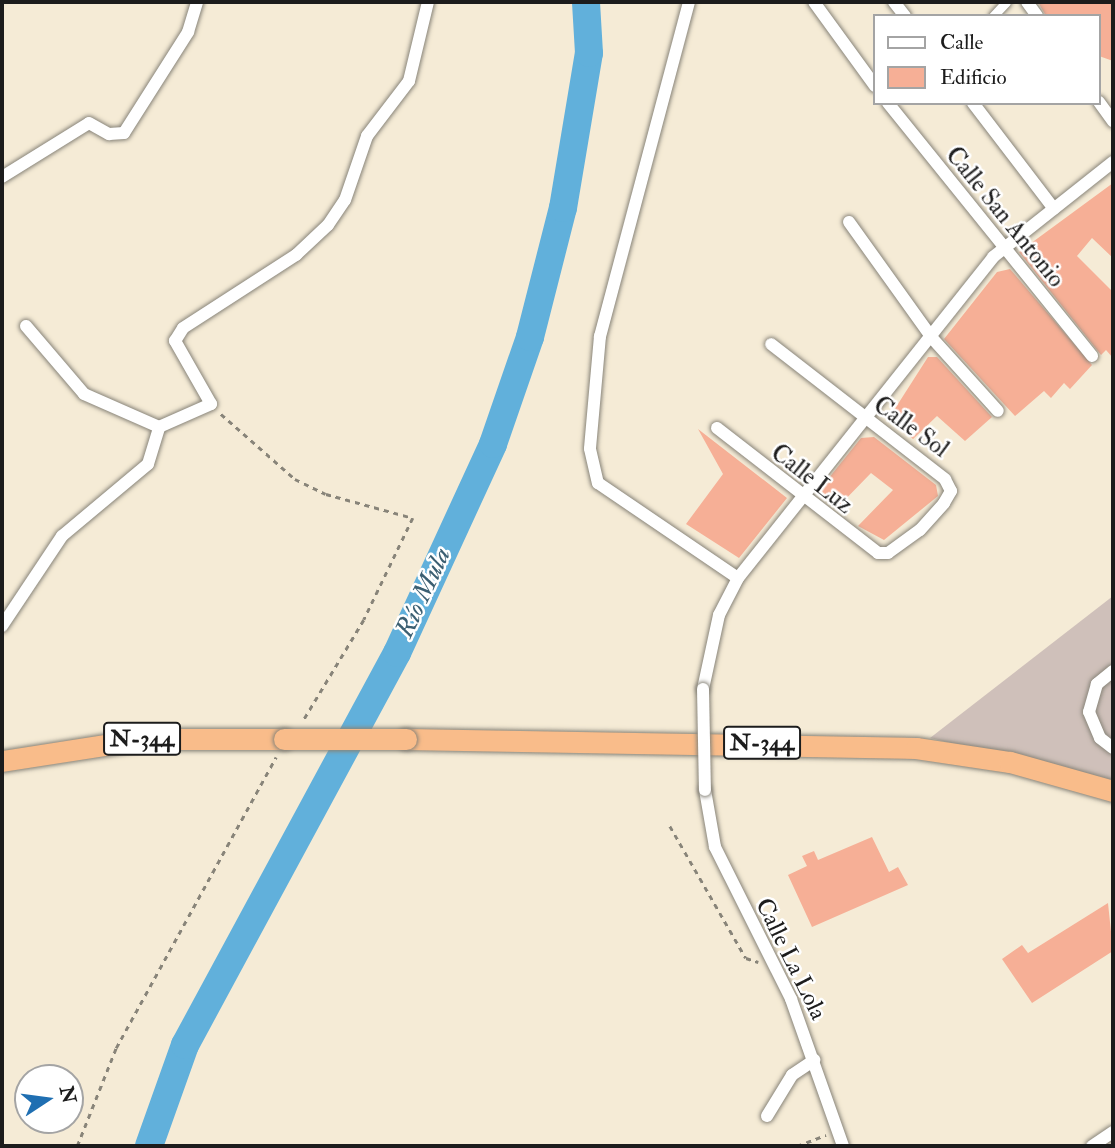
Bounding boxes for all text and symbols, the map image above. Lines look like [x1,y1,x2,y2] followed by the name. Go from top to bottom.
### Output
[874,14,1101,105] legend
[940,29,983,56] text: Calle
[940,64,1007,91] text: Edificio
[940,141,1070,293] street label: Calle San Antonio
[868,390,954,464] street label: Calle Sol
[765,438,859,520] street label: Calle Luz
[390,543,458,643] water label: Río Mula
[102,720,182,758] road number: N-344
[722,723,802,762] road number: N-344
[749,893,833,1025] street label: Calle La Lola
[14,1064,84,1134] north arrow
[54,1084,81,1106] text: N

